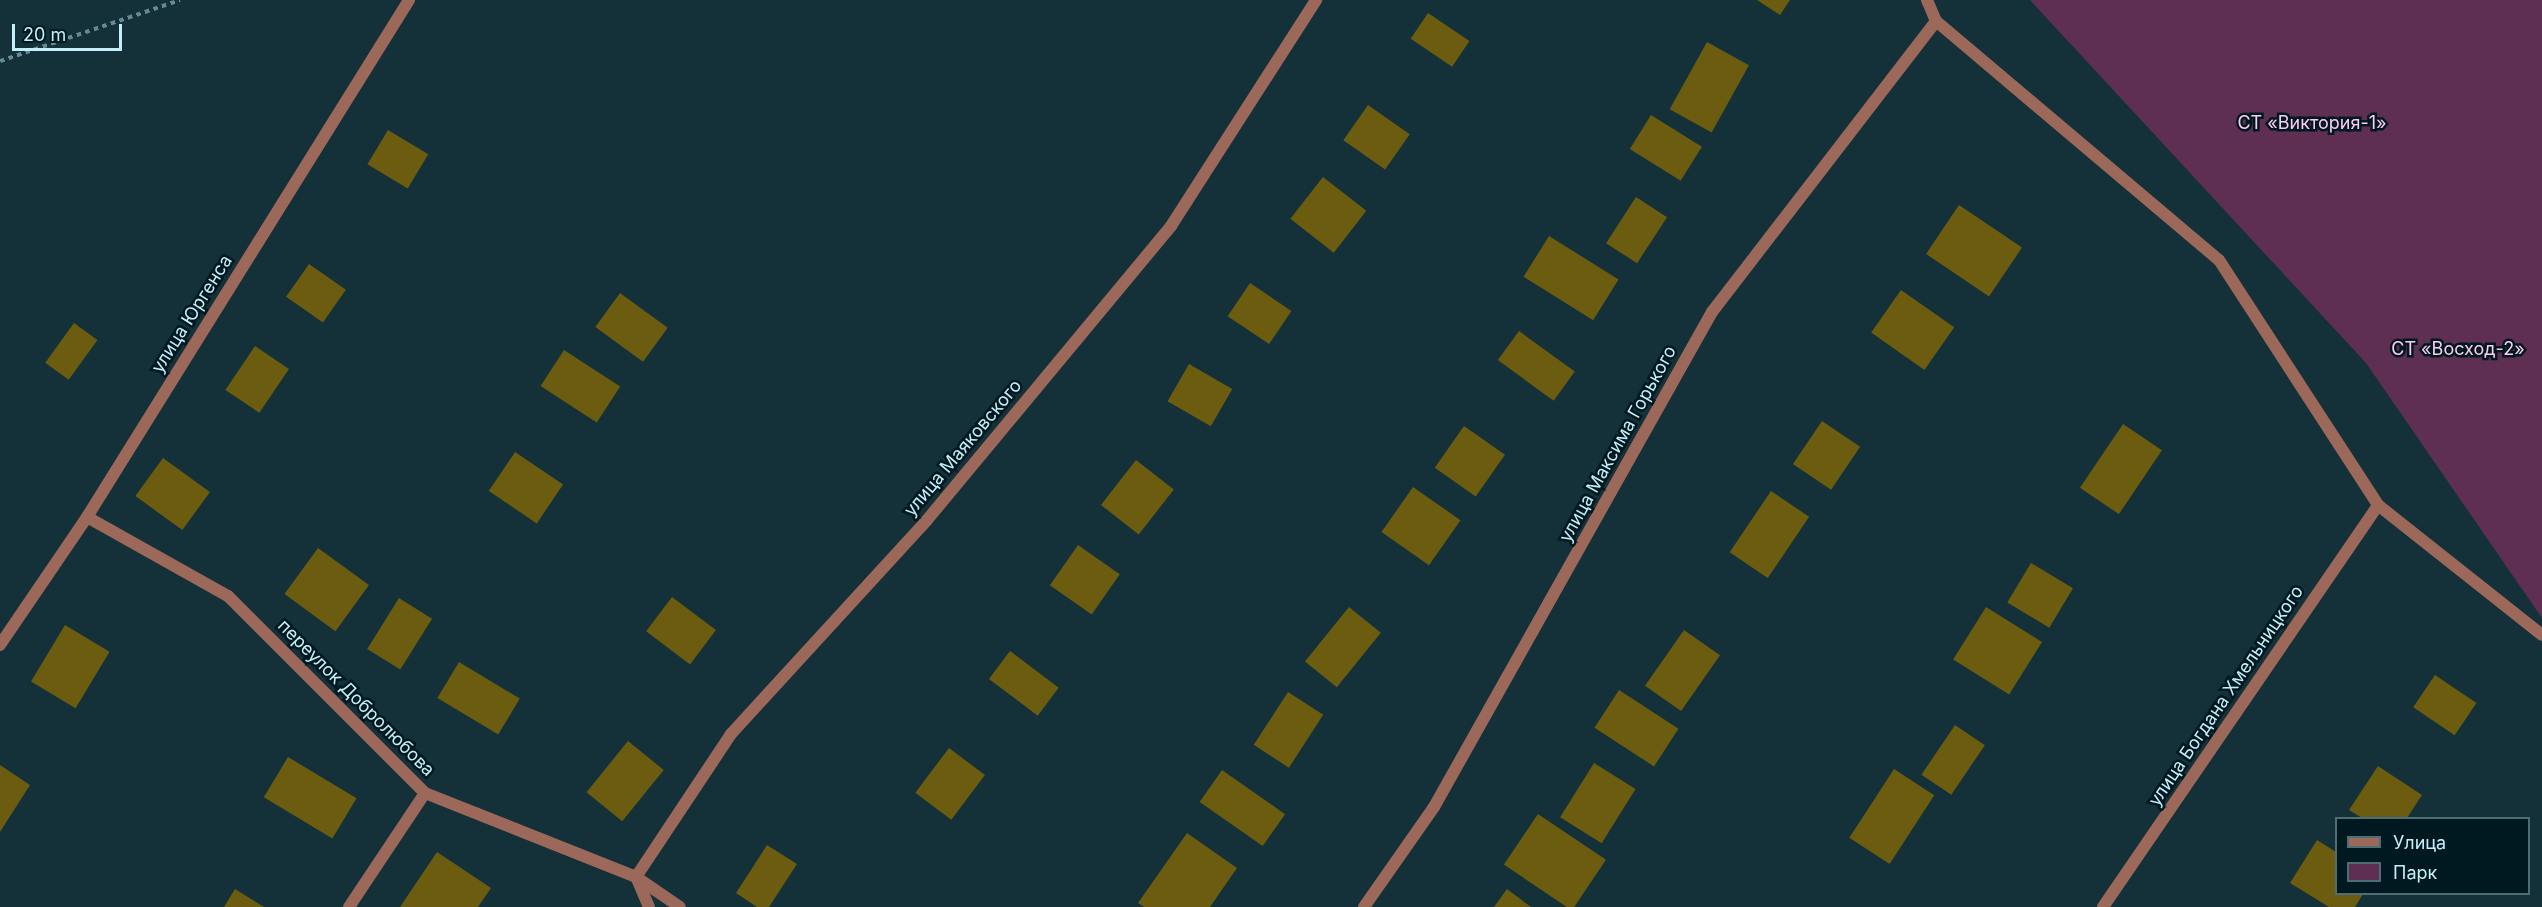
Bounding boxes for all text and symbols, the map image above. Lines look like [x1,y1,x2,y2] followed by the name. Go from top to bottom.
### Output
[15,12,124,50] scale bar
[23,24,66,45] text: 20 m
[2237,112,2387,134] park label: СТ «Виктория-1»
[147,251,237,377] street label: улица Юргенса
[2391,338,2525,360] park label: СТ «Восход-2»
[1555,342,1681,546] street label: улица Максима Горького
[900,375,1026,521] street label: улица Маяковского
[2144,582,2308,810] street label: улица Богдана Хмельницкого
[273,615,439,781] street label: переулок Добролюбова
[2335,817,2530,895] legend
[2393,832,2446,853] text: Улица
[2393,862,2437,883] text: Парк

